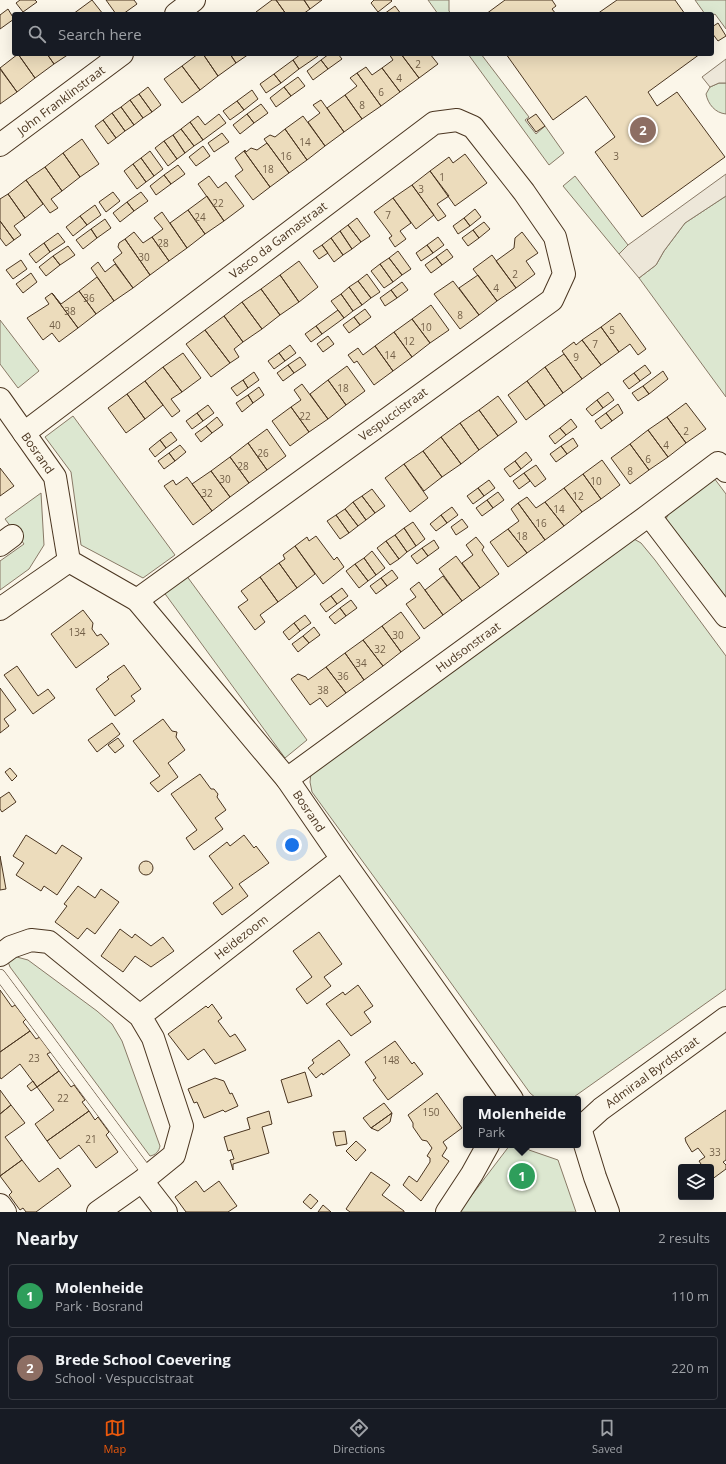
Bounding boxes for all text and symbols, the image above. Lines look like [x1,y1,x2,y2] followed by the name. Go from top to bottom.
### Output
[12,12,714,56] search box
[26,23,48,45] icon: search
[58,24,142,44] text: Search here
[415,57,421,71] house number: 2
[13,61,108,139] street label: John Franklinstraat
[396,71,402,85] house number: 4
[378,85,384,99] house number: 6
[359,98,365,112] house number: 8
[630,115,656,145] pin: 2
[299,135,311,149] house number: 14
[280,149,292,163] house number: 16
[613,149,619,163] house number: 3
[262,162,274,176] house number: 18
[439,170,445,184] house number: 1
[418,182,424,196] house number: 3
[212,196,224,210] house number: 22
[226,198,330,282] street label: Vasco da Gamastraat
[385,208,391,222] house number: 7
[194,210,206,224] house number: 24
[157,236,169,250] house number: 28
[138,250,150,264] house number: 30
[512,267,518,281] house number: 2
[493,281,499,295] house number: 4
[83,291,95,305] house number: 36
[64,304,76,318] house number: 38
[457,308,463,322] house number: 8
[49,318,61,332] house number: 40
[420,320,432,334] house number: 10
[609,323,615,337] house number: 5
[403,334,415,348] house number: 12
[592,337,598,351] house number: 7
[384,348,396,362] house number: 14
[573,350,579,364] house number: 9
[337,381,349,395] house number: 18
[355,383,431,445] street label: Vespuccistraat
[299,409,311,423] house number: 22
[683,424,689,438] house number: 2
[18,429,58,477] street label: Bosrand
[663,438,669,452] house number: 4
[257,446,269,460] house number: 26
[645,452,651,466] house number: 6
[237,459,249,473] house number: 28
[627,464,633,478] house number: 8
[219,472,231,486] house number: 30
[590,474,602,488] house number: 10
[201,486,213,500] house number: 32
[572,489,584,503] house number: 12
[553,502,565,516] house number: 14
[535,516,547,530] house number: 16
[516,529,528,543] house number: 18
[432,618,504,676] street label: Hudsonstraat
[68,625,86,639] house number: 134
[392,628,404,642] house number: 30
[374,642,386,656] house number: 32
[355,656,367,670] house number: 34
[337,669,349,683] house number: 36
[317,683,329,697] house number: 38
[289,787,329,835] street label: Bosrand
[282,835,302,855] your location
[211,911,271,963] street label: Heidezoom
[602,1032,702,1112] street label: Admiraal Byrdstraat
[28,1051,40,1065] house number: 23
[382,1053,400,1067] house number: 148
[57,1091,69,1105] house number: 22
[463,1096,581,1148] popup
[478,1103,566,1123] text: Molenheide
[422,1105,440,1119] house number: 150
[478,1123,505,1141] text: Park
[85,1132,97,1146] house number: 21
[709,1145,721,1159] house number: 33
[509,1161,535,1191] pin: 1
[678,1164,714,1200] map controls
[678,1164,714,1200] button: layers
[16,1227,78,1250] text: Nearby
[658,1229,710,1247] text: 2 results
[55,1277,143,1297] text: Molenheide
[26,1287,34,1305] text: 1
[671,1287,709,1305] text: 110 m
[55,1297,143,1315] text: Park · Bosrand
[55,1349,231,1369] text: Brede School Coevering
[26,1359,34,1377] text: 2
[671,1359,709,1377] text: 220 m
[55,1369,194,1387] text: School · Vespuccistraat
[103,1417,126,1456] tab: Map
[333,1417,385,1456] tab: Directions
[592,1417,623,1456] tab: Saved

